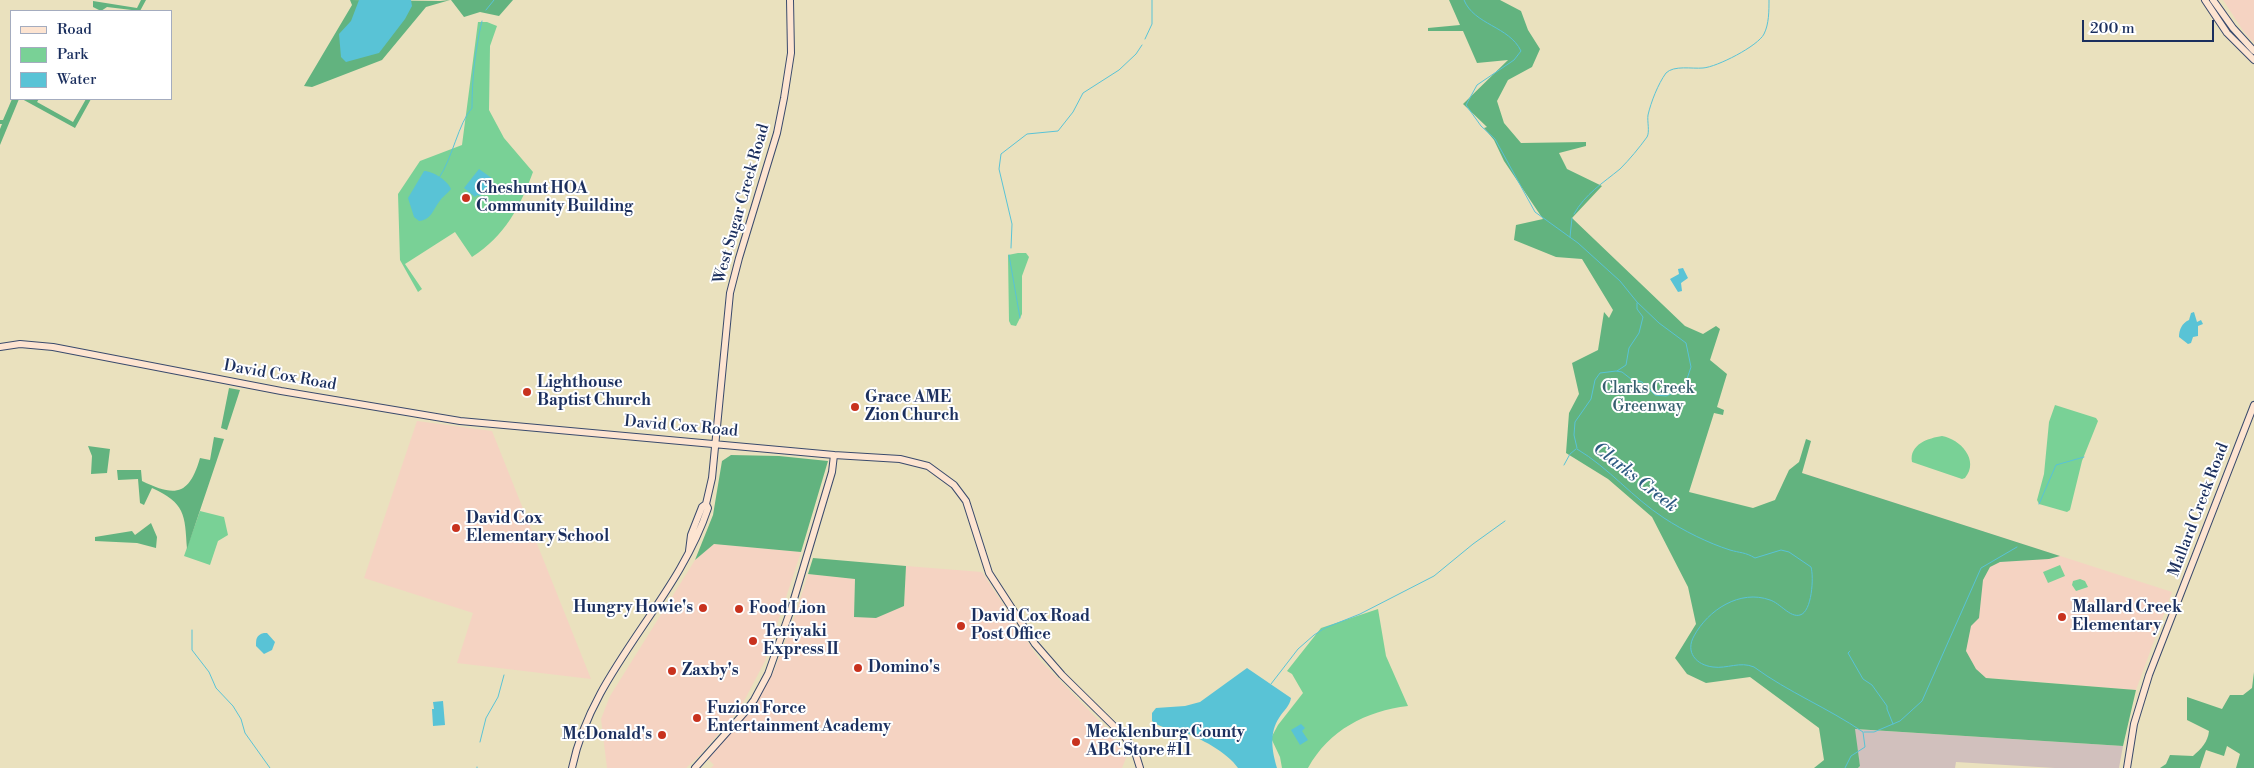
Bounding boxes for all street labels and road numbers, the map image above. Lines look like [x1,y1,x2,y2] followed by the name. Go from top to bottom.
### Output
[710,122,774,286] street label: West Sugar Creek Road
[222,357,338,395] street label: David Cox Road
[623,412,739,442] street label: David Cox Road
[2165,440,2233,580] street label: Mallard Creek Road

